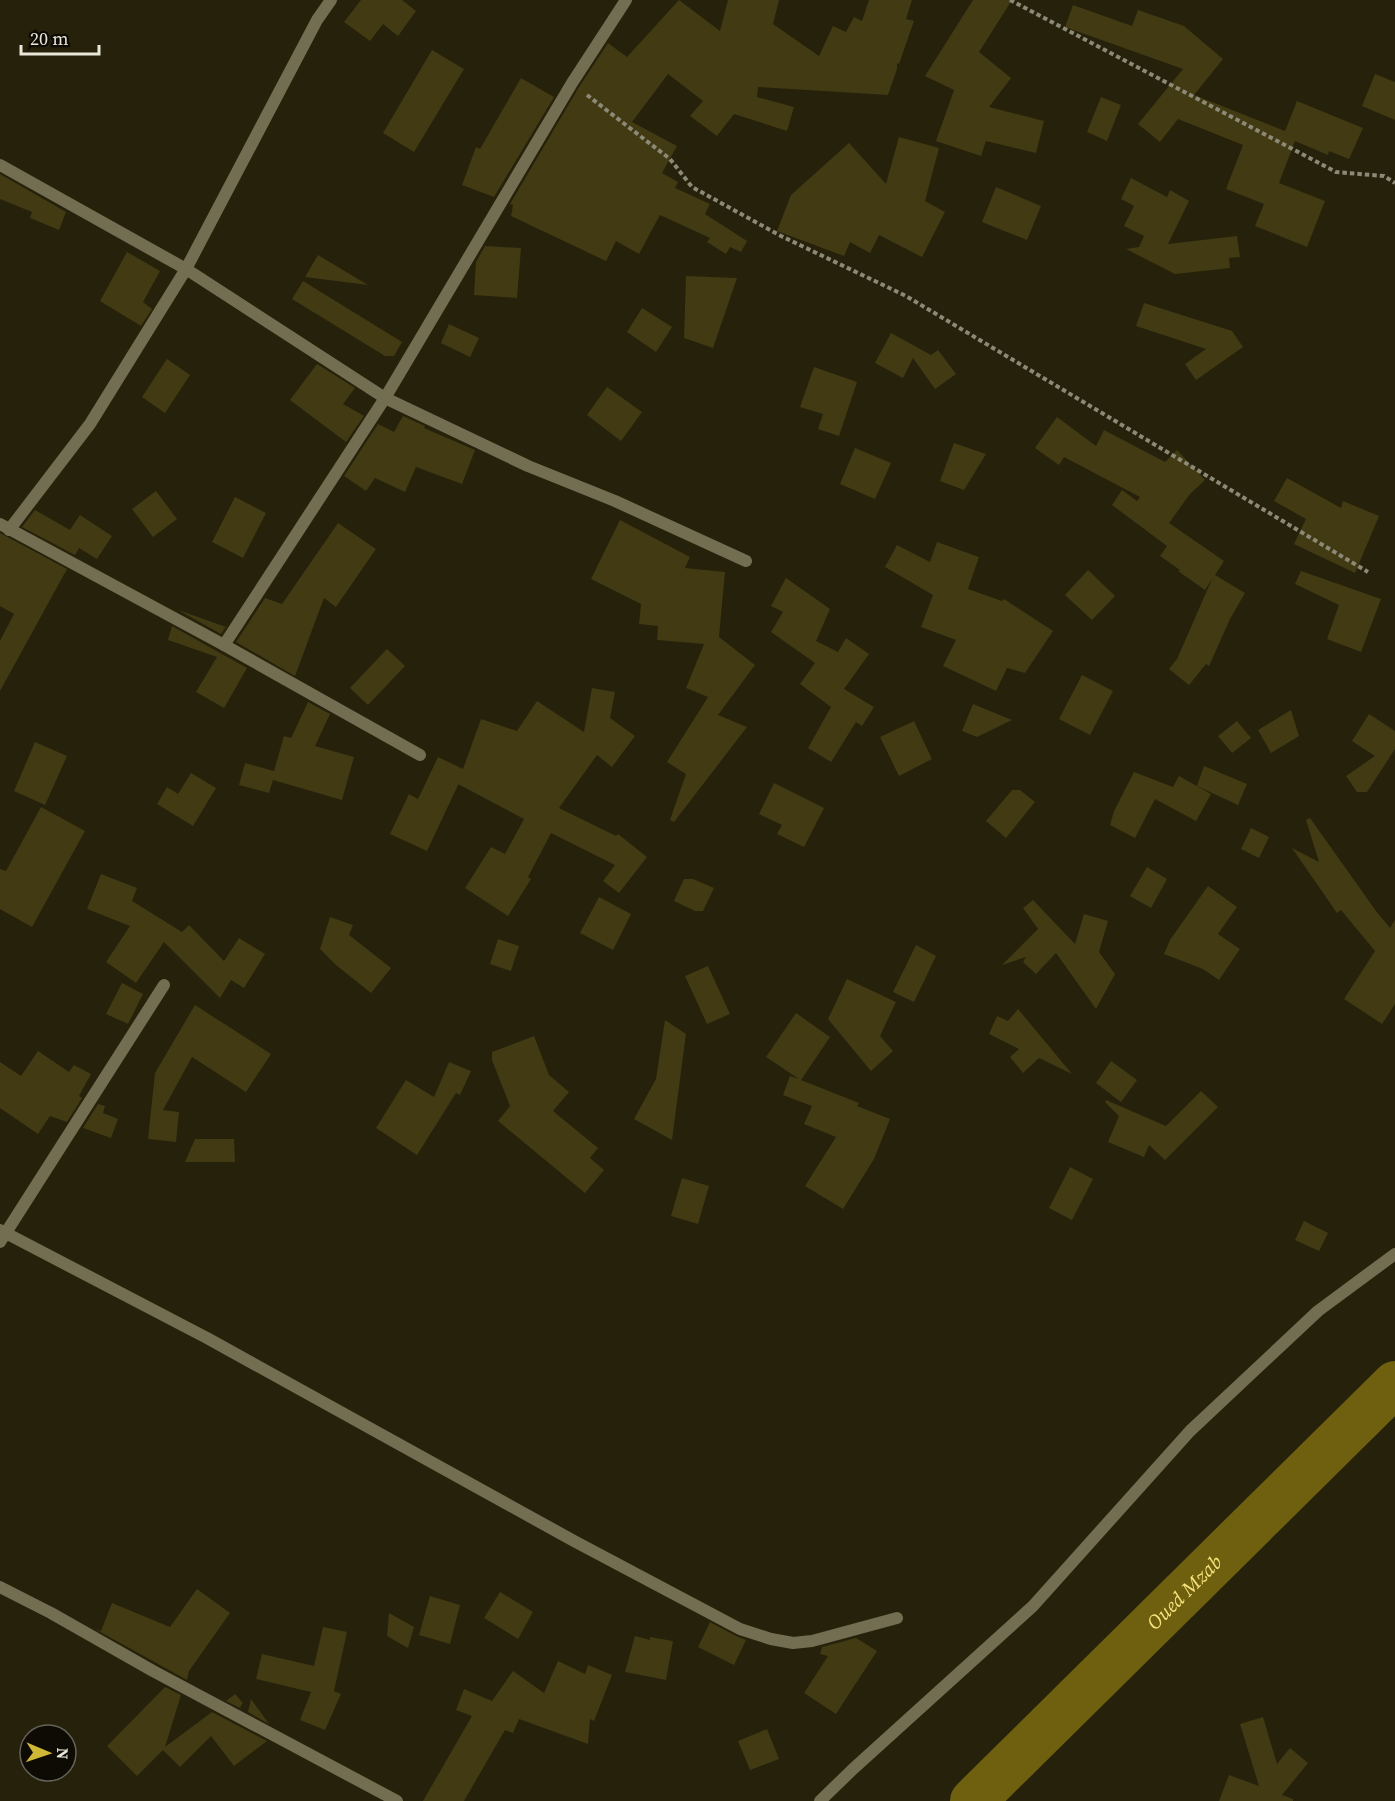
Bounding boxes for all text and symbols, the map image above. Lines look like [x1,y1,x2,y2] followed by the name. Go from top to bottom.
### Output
[21,18,99,56] scale bar
[30,26,68,51] text: 20 m
[1140,1549,1228,1636] water label: Oued Mzab
[18,1723,78,1783] north arrow
[52,1747,74,1760] text: N

